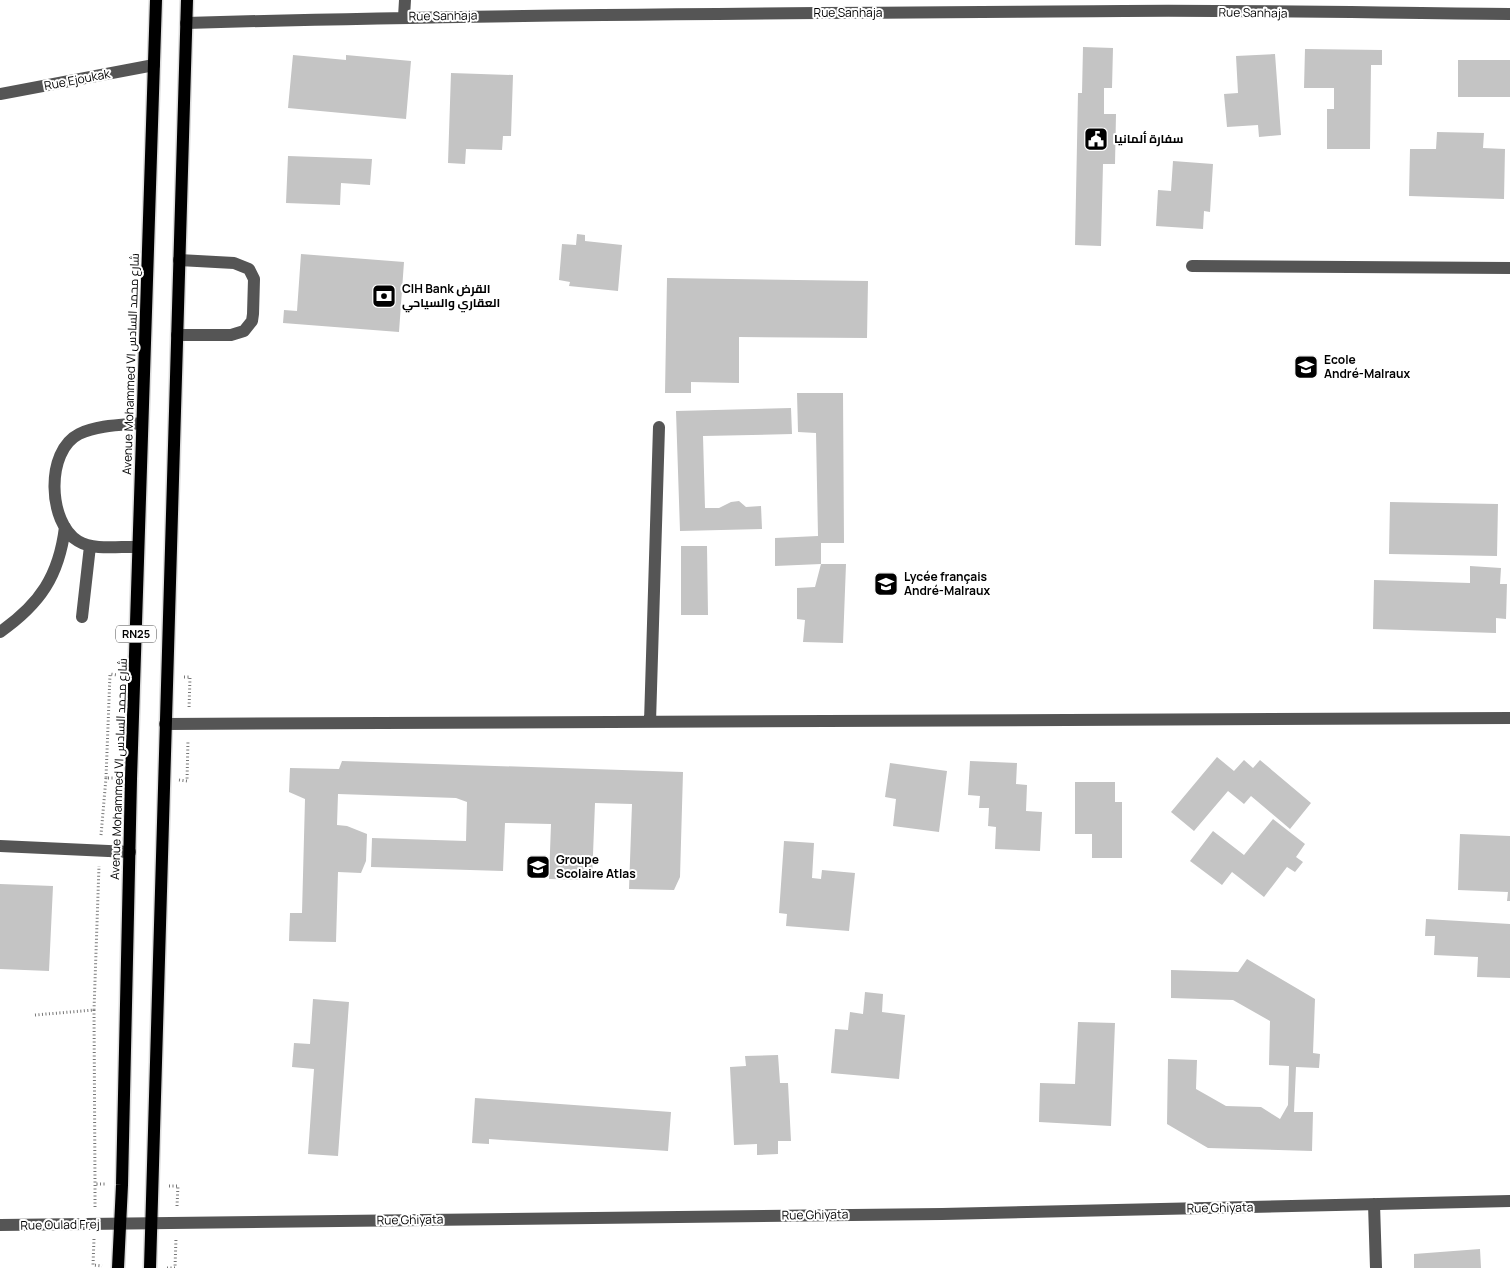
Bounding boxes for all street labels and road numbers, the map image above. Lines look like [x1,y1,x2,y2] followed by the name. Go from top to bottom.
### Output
[1218,3,1288,22] street label: Rue Sanhaja
[814,4,882,21] street label: Rue Sanhaja
[408,6,478,25] street label: Rue Sanhaja
[43,65,112,94] street label: Rue Ejoukak
[118,253,143,475] street label: Avenue Mohammed VI شارع محمد السادس
[116,626,156,642] road number: RN25
[106,658,131,880] street label: Avenue Mohammed VI شارع محمد السادس
[1186,1198,1254,1217] street label: Rue Ghiyata
[781,1205,849,1224] street label: Rue Ghiyata
[376,1210,444,1229] street label: Rue Ghiyata
[20,1215,100,1234] street label: Rue Oulad Frej

